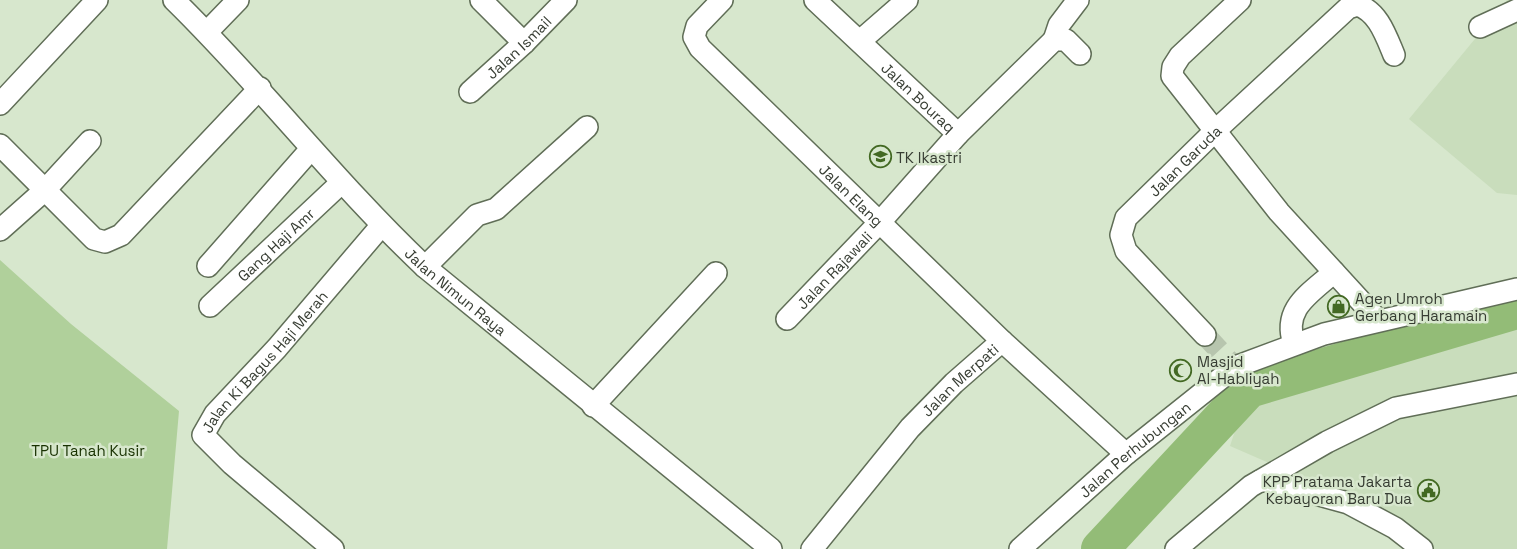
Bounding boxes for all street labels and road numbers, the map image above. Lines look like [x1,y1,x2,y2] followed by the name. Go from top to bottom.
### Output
[482,12,555,83] street label: Jalan Ismail
[878,58,960,136] street label: Jalan Bouraq
[1144,121,1225,200] street label: Jalan Garuda
[815,159,888,230] street label: Jalan Elang
[233,203,318,285] street label: Gang Haji Amr
[792,227,876,313] street label: Jalan Rajawali
[401,244,511,340] street label: Jalan Nimun Raya
[197,286,331,436] street label: Jalan Ki Bagus Haji Merah
[917,339,1002,420] street label: Jalan Merpati
[1075,397,1194,501] street label: Jalan Perhubungan

